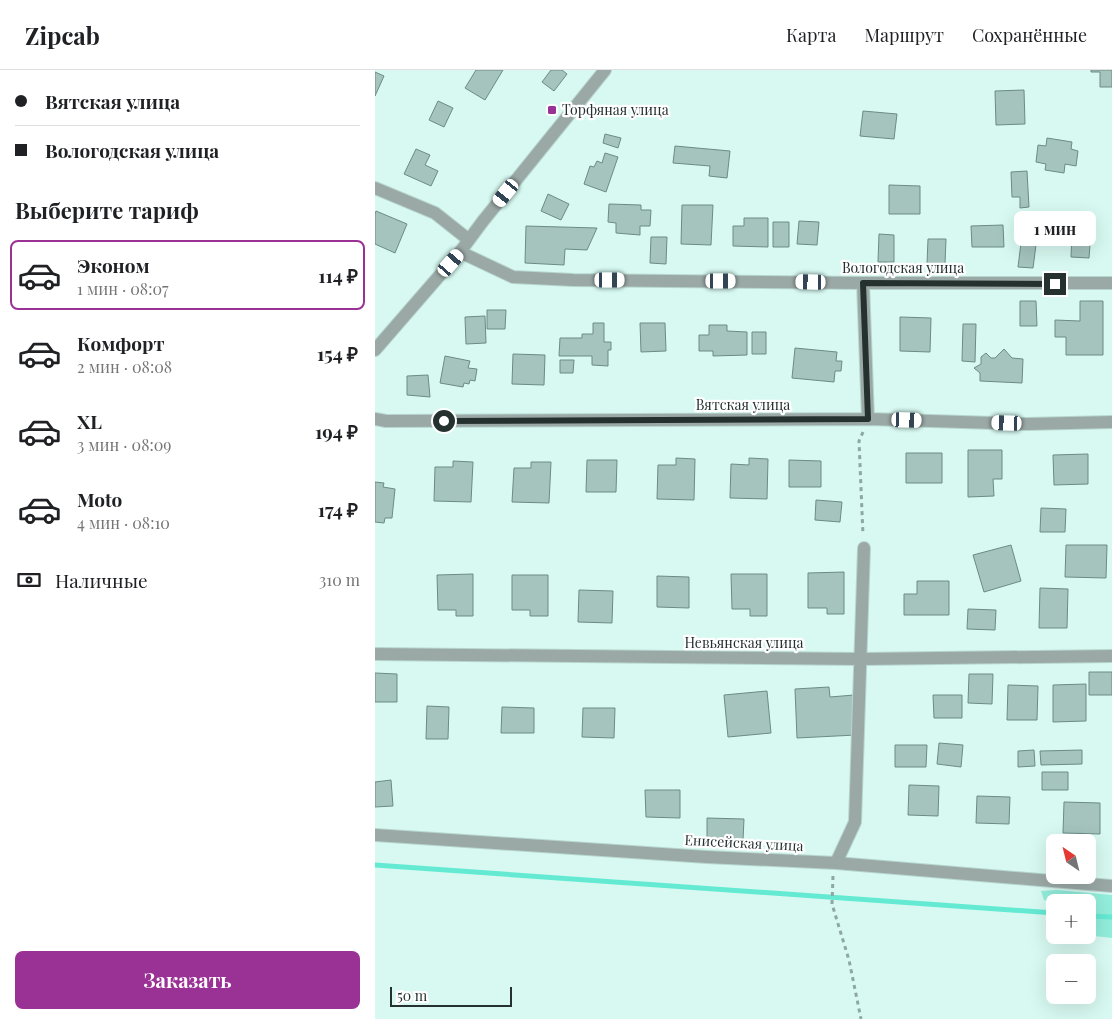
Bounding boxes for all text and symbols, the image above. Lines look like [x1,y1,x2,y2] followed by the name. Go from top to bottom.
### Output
[25,19,100,51] text: Zipcab
[786,23,836,47] text: Карта
[864,23,944,47] text: Маршрут
[972,23,1087,47] text: Сохранённые
[45,88,180,114] text: Вятская улица
[562,100,669,119] place label: Торфяная улица
[546,104,558,116] marker: Торфяная улица
[45,137,219,163] text: Вологодская улица
[490,177,521,209] car
[15,195,199,225] text: Выберите тариф
[1014,212,1096,246] callout: 1 мин
[1034,218,1076,239] text: 1 мин
[435,247,466,279] car
[77,252,150,278] text: Эконом
[17,253,62,298] icon: car
[842,258,964,277] street label: Вологодская улица
[318,262,358,288] text: 114 ₽
[595,273,625,288] car
[1044,273,1066,295] route end
[706,274,736,289] car
[795,274,826,290] car
[77,278,169,299] text: 1 мин · 08:07
[77,330,165,356] text: Комфорт
[17,331,62,376] icon: car
[317,340,358,366] text: 154 ₽
[77,356,172,377] text: 2 мин · 08:08
[696,395,790,414] street label: Вятская улица
[77,408,102,434] text: XL
[17,409,62,454] icon: car
[433,410,455,432] route start
[891,412,922,428] car
[991,415,1022,431] car
[315,418,358,444] text: 194 ₽
[77,434,171,455] text: 3 мин · 08:09
[77,486,122,512] text: Moto
[17,487,62,532] icon: car
[318,496,358,522] text: 174 ₽
[77,512,170,533] text: 4 мин · 08:10
[15,566,43,594] icon: cash
[55,567,148,593] text: Наличные
[319,569,360,590] text: 310 m
[684,633,804,652] street label: Невьянская улица
[684,830,804,855] street label: Енисейская улица
[1046,834,1096,884] north arrow
[1046,834,1096,1004] map controls
[1046,894,1096,944] button: +
[15,951,360,1009] button: Заказать
[1046,954,1096,1004] button: −
[390,984,513,1007] scale bar
[397,986,427,1005] text: 50 m

